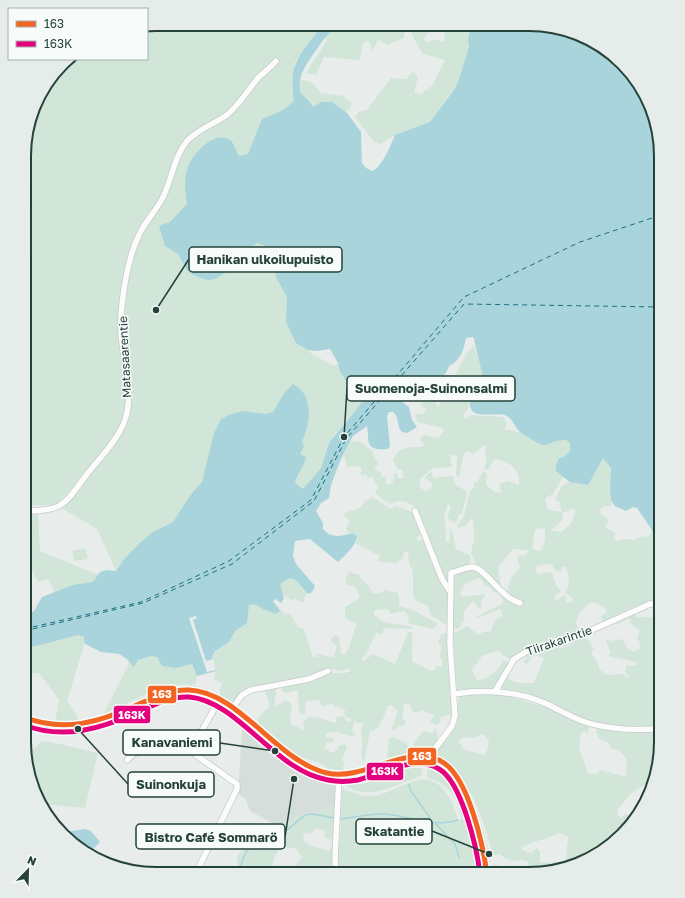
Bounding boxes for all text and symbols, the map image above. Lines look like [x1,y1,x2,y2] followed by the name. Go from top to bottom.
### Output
[8,8,148,60] legend
[44,16,64,31] text: 163
[44,36,72,51] text: 163K
[189,247,342,272] callout: Hanikan ulkoilupuisto
[196,251,334,267] text: Hanikan ulkoilupuisto
[115,316,134,398] street label: Matasaarentie
[347,376,515,401] callout: Suomenoja-Suinonsalmi
[355,380,507,396] text: Suomenoja-Suinonsalmi
[524,622,594,659] street label: Tiirakarintie
[147,685,177,704] line badge: 163
[152,687,172,700] text: 163
[113,705,151,724] line badge: 163K
[118,708,146,721] text: 163K
[123,730,220,755] callout: Kanavaniemi
[132,734,212,750] text: Kanavaniemi
[407,747,437,766] line badge: 163
[412,749,432,762] text: 163
[366,762,404,781] line badge: 163K
[371,764,399,777] text: 163K
[128,772,214,797] callout: Suinonkuja
[136,776,206,792] text: Suinonkuja
[356,819,432,844] callout: Skatantie
[364,823,425,839] text: Skatantie
[136,824,285,849] callout: Bistro Café Sommarö
[145,829,278,845] text: Bistro Café Sommarö
[8,850,48,890] north arrow
[26,853,38,868] text: N

